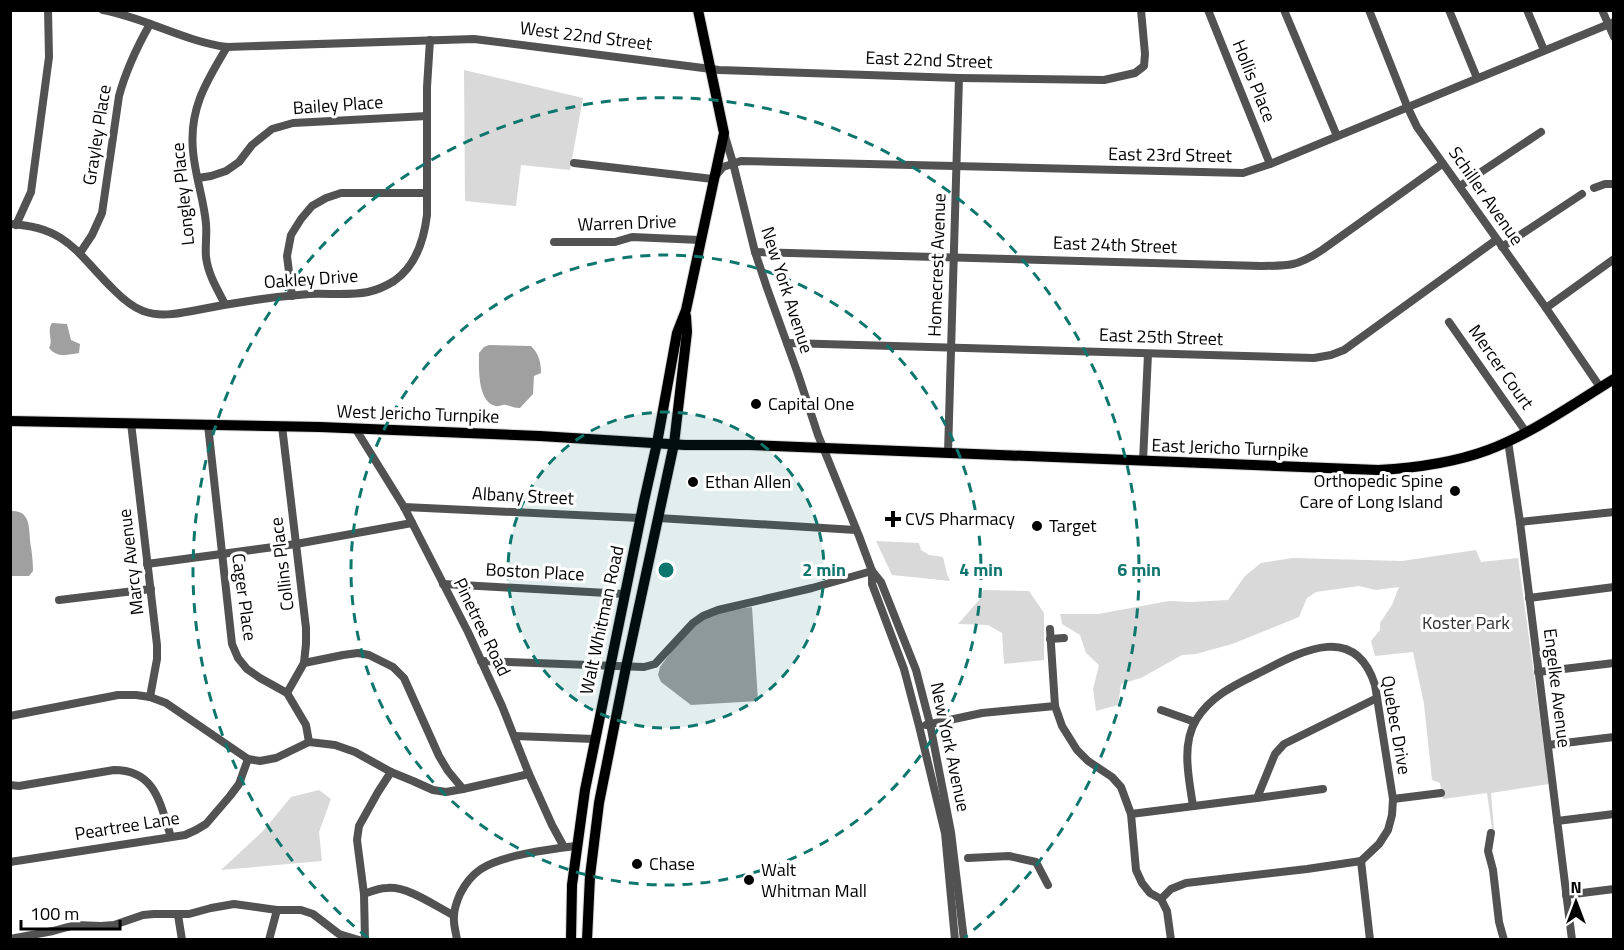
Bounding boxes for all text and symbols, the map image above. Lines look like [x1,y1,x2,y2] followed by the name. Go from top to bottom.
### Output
[518,14,654,57] street label: West 22nd Street
[1226,35,1283,126] street label: Hollis Place
[865,44,994,75] street label: East 22nd Street
[75,83,118,187] street label: Grayley Place
[292,88,384,121] street label: Bailey Place
[1108,140,1233,169] street label: East 23rd Street
[164,141,201,247] street label: Longley Place
[1442,141,1530,251] street label: Schiller Avenue
[921,193,952,337] street label: Homecrest Avenue
[577,207,677,238] street label: Warren Drive
[754,223,821,357] street label: New York Avenue
[1053,229,1178,260] street label: East 24th Street
[263,262,359,295] street label: Oakley Drive
[1462,319,1541,415] street label: Mercer Court
[1099,321,1224,352] street label: East 25th Street
[768,390,854,417] place label: Capital One
[336,397,500,430] street label: West Jericho Turnpike
[749,397,763,411] marker: Capital One
[1151,431,1309,464] street label: East Jericho Turnpike
[1300,467,1443,515] place label: Orthopedic Spine Care of Long Island
[705,468,791,495] place label: Ethan Allen
[686,475,700,489] marker: Ethan Allen
[471,479,575,512] street label: Albany Street
[1448,484,1462,498] marker: Orthopedic Spine Care of Long Island
[905,505,1015,532] place label: CVS Pharmacy
[111,507,150,617] street label: Marcy Avenue
[886,512,900,526] marker: CVS Pharmacy
[1049,512,1097,539] place label: Target
[262,516,301,612] street label: Collins Place
[1030,519,1044,533] marker: Target
[573,543,630,697] street label: Walt Whitman Road
[225,551,264,642] street label: Cager Place
[485,555,585,588] street label: Boston Place
[802,556,846,583] text: 2 min
[959,556,1003,583] text: 4 min
[1117,556,1161,583] text: 6 min
[656,560,676,580] centre of rings
[447,573,518,681] street label: Pinetree Road
[1422,609,1510,636] park label: Koster Park
[1537,627,1578,749] street label: Engelke Avenue
[1374,673,1418,777] street label: Quebec Drive
[924,680,977,814] street label: New York Avenue
[73,804,181,847] street label: Peartree Lane
[649,850,695,877] place label: Chase
[761,856,867,904] place label: Walt Whitman Mall
[630,857,644,871] marker: Chase
[1546,872,1606,932] north arrow
[742,873,756,887] marker: Walt Whitman Mall
[1570,875,1582,899] text: N
[21,893,120,931] scale bar
[30,900,79,927] text: 100 m

